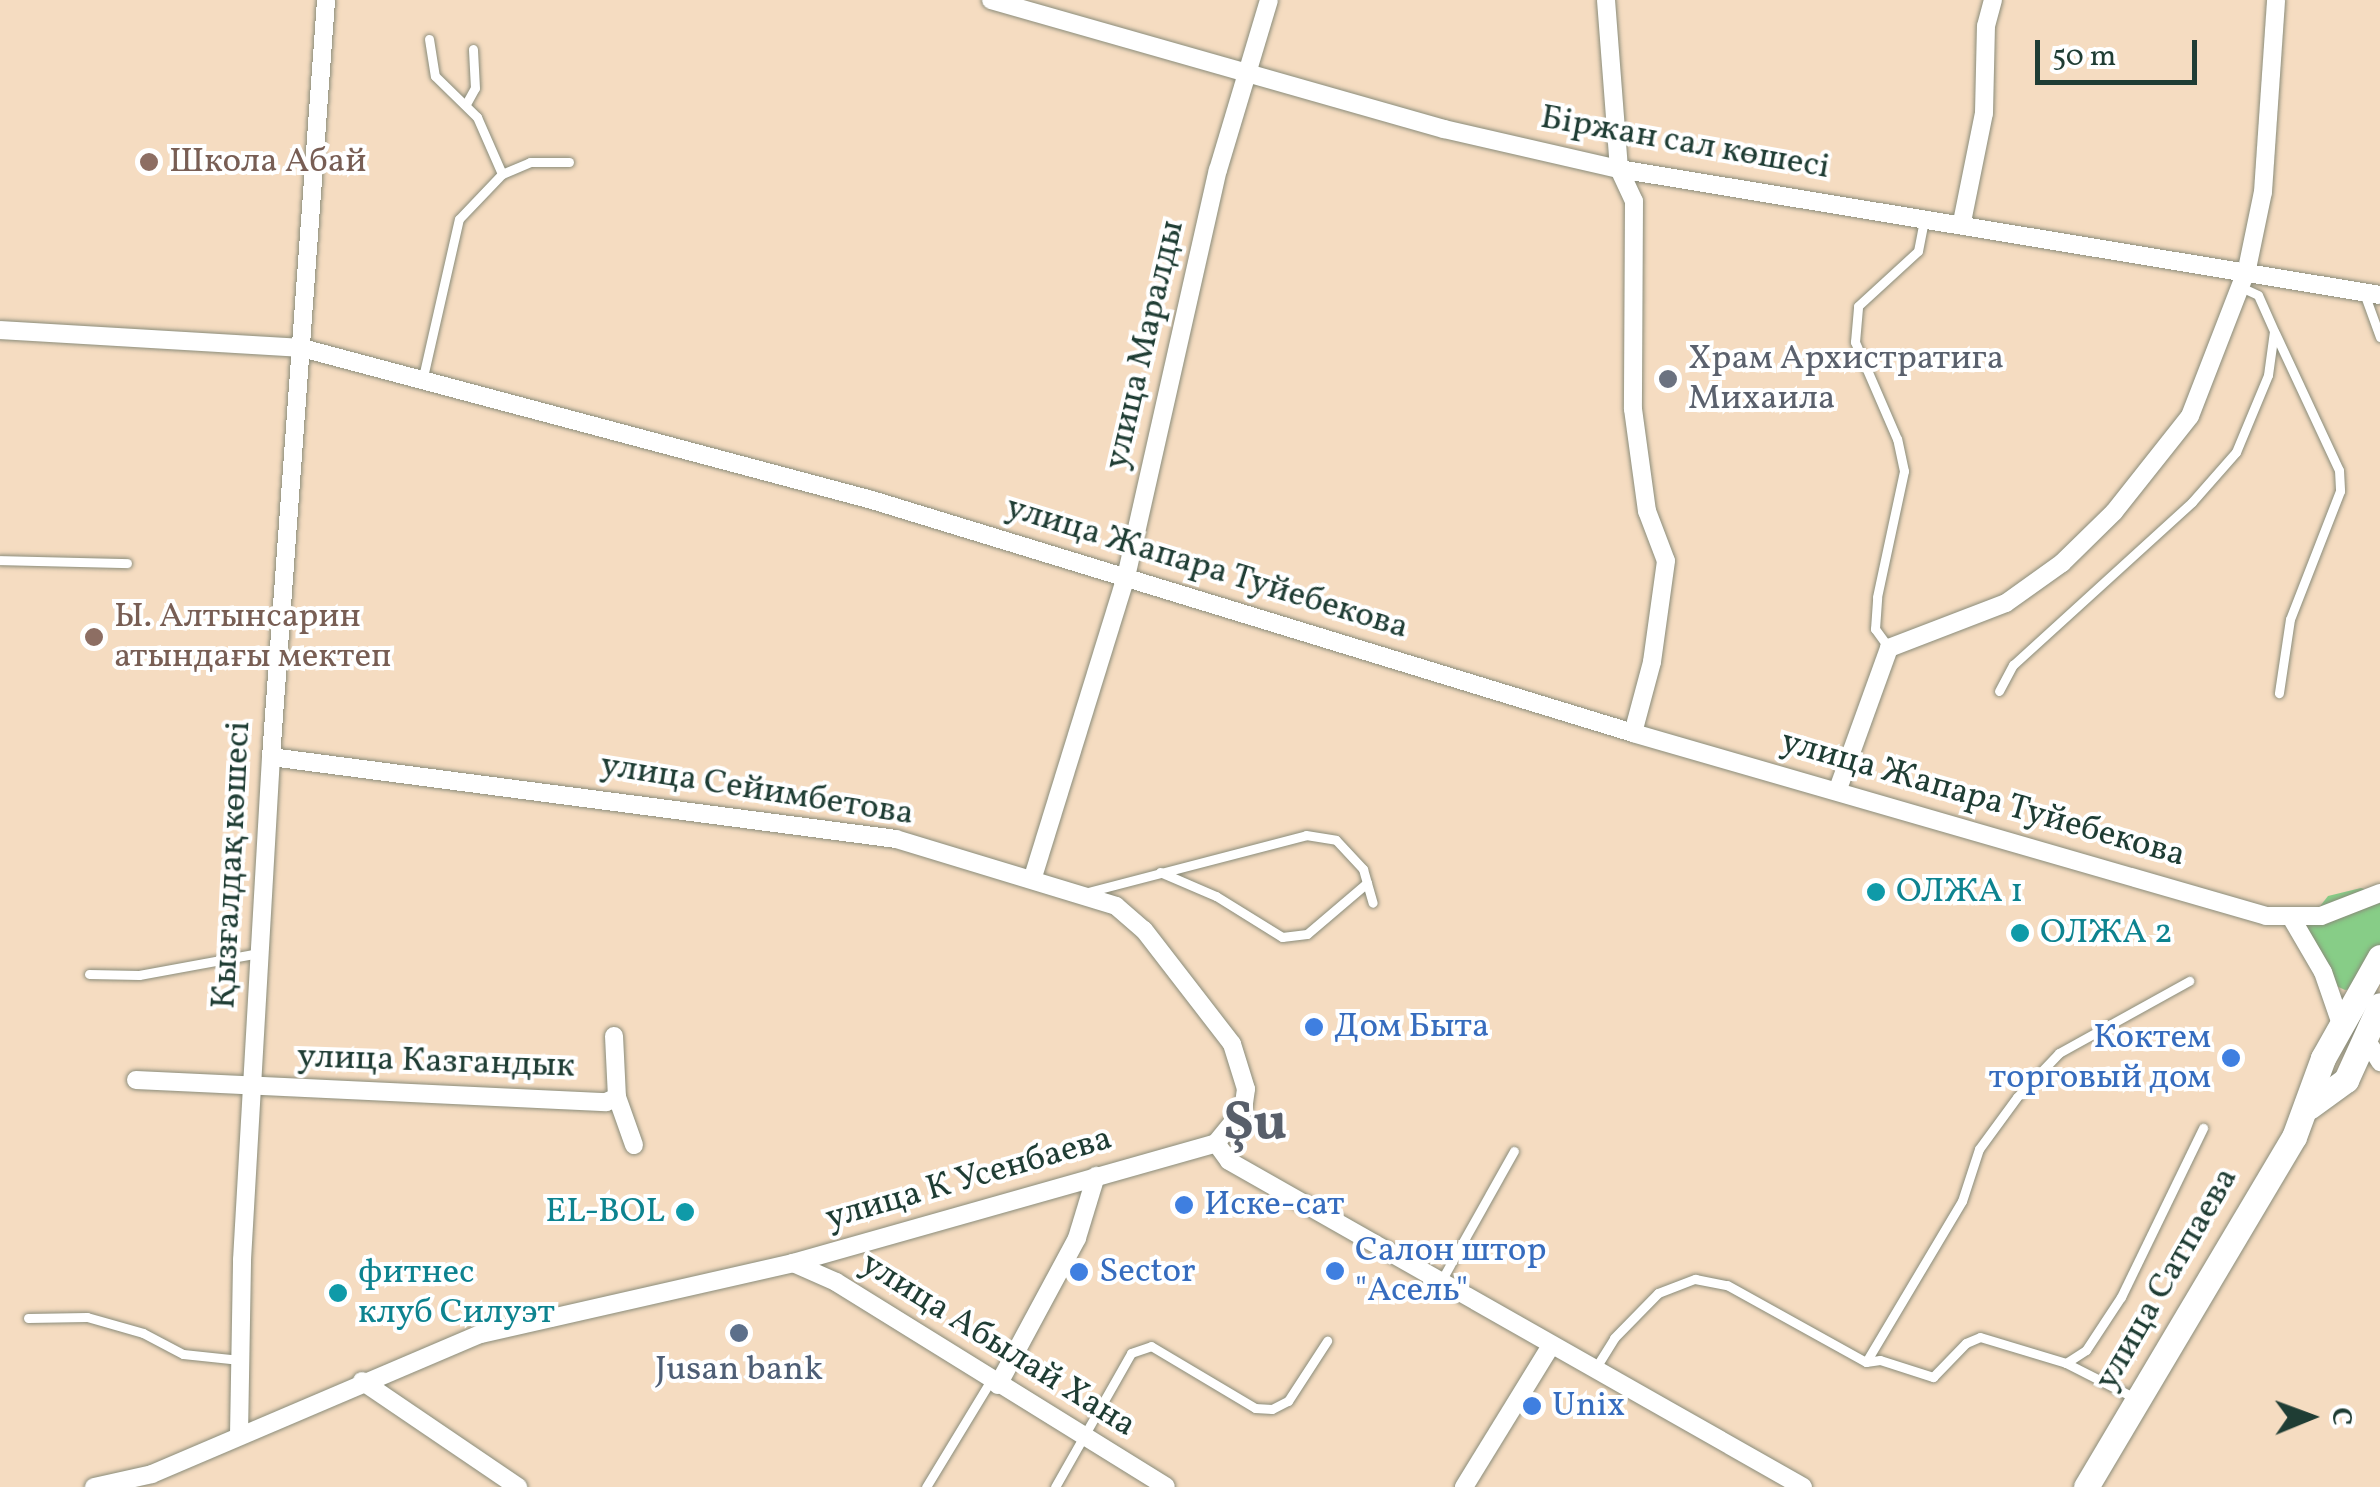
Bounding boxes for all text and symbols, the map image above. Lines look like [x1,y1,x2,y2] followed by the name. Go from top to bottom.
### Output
[2040,20,2202,82] scale bar
[2052,36,2116,78] text: 50 m
[1537,97,1833,189] street label: Біржан сал көшесі
[169,141,367,183] place label: Школа Абай
[138,151,160,173] marker: Школа Абай
[1096,216,1194,474] street label: улица Маралды
[1688,338,2004,420] place label: Храм Архистратига Михаила
[1657,368,1679,390] marker: Храм Архистратига Михаила
[1000,487,1414,649] street label: улица Жапара Туйебекова
[114,596,391,678] place label: Ы. Алтынсарин атындағы мектеп
[83,626,105,648] marker: Ы. Алтынсарин атындағы мектеп
[203,720,261,1010] street label: Қызғалдақ көшесі
[1775,721,2191,877] street label: улица Жапара Туйебекова
[597,744,917,836] street label: улица Сейимбетова
[1896,871,2024,913] place label: ОЛЖА 1
[1865,881,1887,903] marker: ОЛЖА 1
[2040,912,2173,954] place label: ОЛЖА 2
[2009,922,2031,944] marker: ОЛЖА 2
[1334,1006,1490,1048] place label: Дом Быта
[1303,1016,1325,1038] marker: Дом Быта
[1988,1017,2211,1099] place label: Коктем торговый дом
[296,1036,576,1088] street label: улица Казгандык
[2220,1047,2242,1069] marker: Коктем торговый дом
[1223,1093,1287,1159] district label: Şu
[821,1118,1117,1240] street label: улица К Усенбаева
[2086,1160,2248,1398] street label: улица Сатпаева
[1204,1184,1344,1226] place label: Иске-сат
[545,1191,665,1233] place label: EL-BOL
[1173,1194,1195,1216] marker: Иске-сат
[674,1201,696,1223] marker: EL-BOL
[1355,1230,1546,1312] place label: Салон штор "Асель"
[853,1243,1143,1447] street label: улица Абылай Хана
[1099,1251,1196,1293] place label: Sector
[358,1252,555,1334] place label: фитнес клуб Силуэт
[1324,1260,1346,1282] marker: Салон штор "Асель"
[1068,1261,1090,1283] marker: Sector
[327,1282,349,1304] marker: фитнес клуб Силуэт
[728,1322,750,1344] marker: Jusan bank
[655,1349,823,1391] place label: Jusan bank
[2260,1367,2360,1467] north arrow
[1552,1385,1625,1427] place label: Unix
[1521,1395,1543,1417] marker: Unix
[2321,1407,2360,1426] text: С

